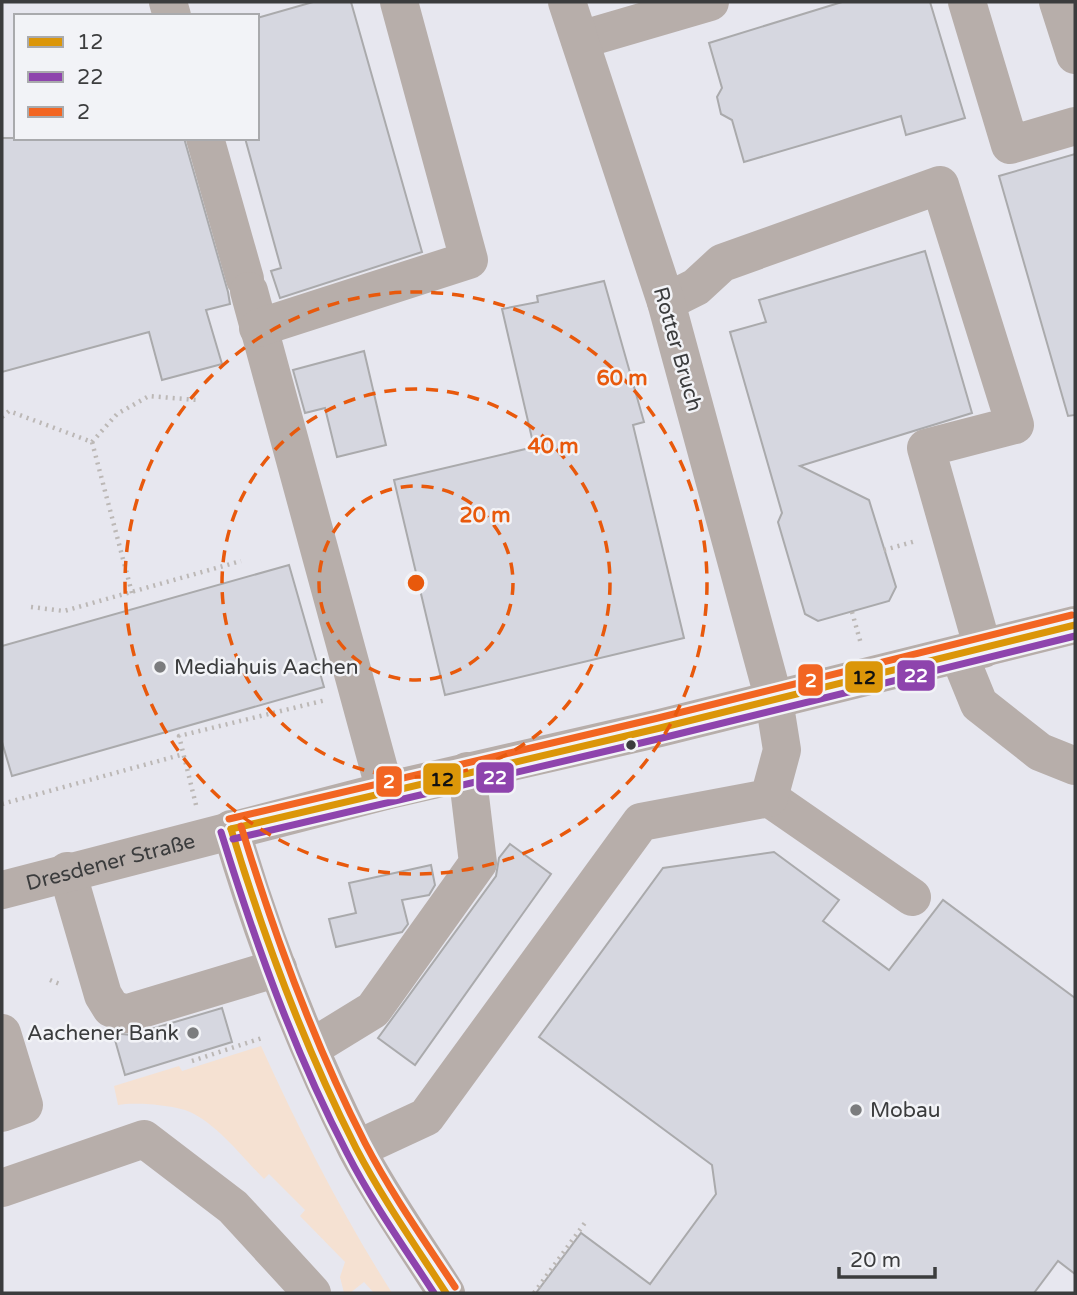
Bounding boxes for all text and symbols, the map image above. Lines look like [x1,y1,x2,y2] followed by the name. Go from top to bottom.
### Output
[14,14,259,140] legend
[77,30,103,55] text: 12
[77,65,103,90] text: 22
[77,100,90,125] text: 2
[648,284,707,414] street label: Rotter Bruch
[596,366,648,391] text: 60 m
[527,434,579,459] text: 40 m
[459,503,511,528] text: 20 m
[404,571,428,595] centre of rings
[174,655,359,680] place label: Mediahuis Aachen
[152,659,168,675] marker: Mediahuis Aachen
[896,659,936,692] line badge: 22
[844,660,884,694] line badge: 12
[797,663,824,697] line badge: 2
[904,665,928,687] text: 22
[852,667,876,689] text: 12
[805,670,817,692] text: 2
[624,738,638,752] unlabelled marker
[475,761,515,794] line badge: 22
[422,762,462,796] line badge: 12
[375,765,403,798] line badge: 2
[483,767,507,789] text: 22
[430,769,454,791] text: 12
[383,771,395,793] text: 2
[23,829,198,896] street label: Dresdener Straße
[27,1021,179,1046] place label: Aachener Bank
[185,1025,201,1041] marker: Aachener Bank
[870,1098,941,1123] place label: Mobau
[848,1102,864,1118] marker: Mobau
[839,1236,935,1280] scale bar
[850,1248,901,1273] text: 20 m

